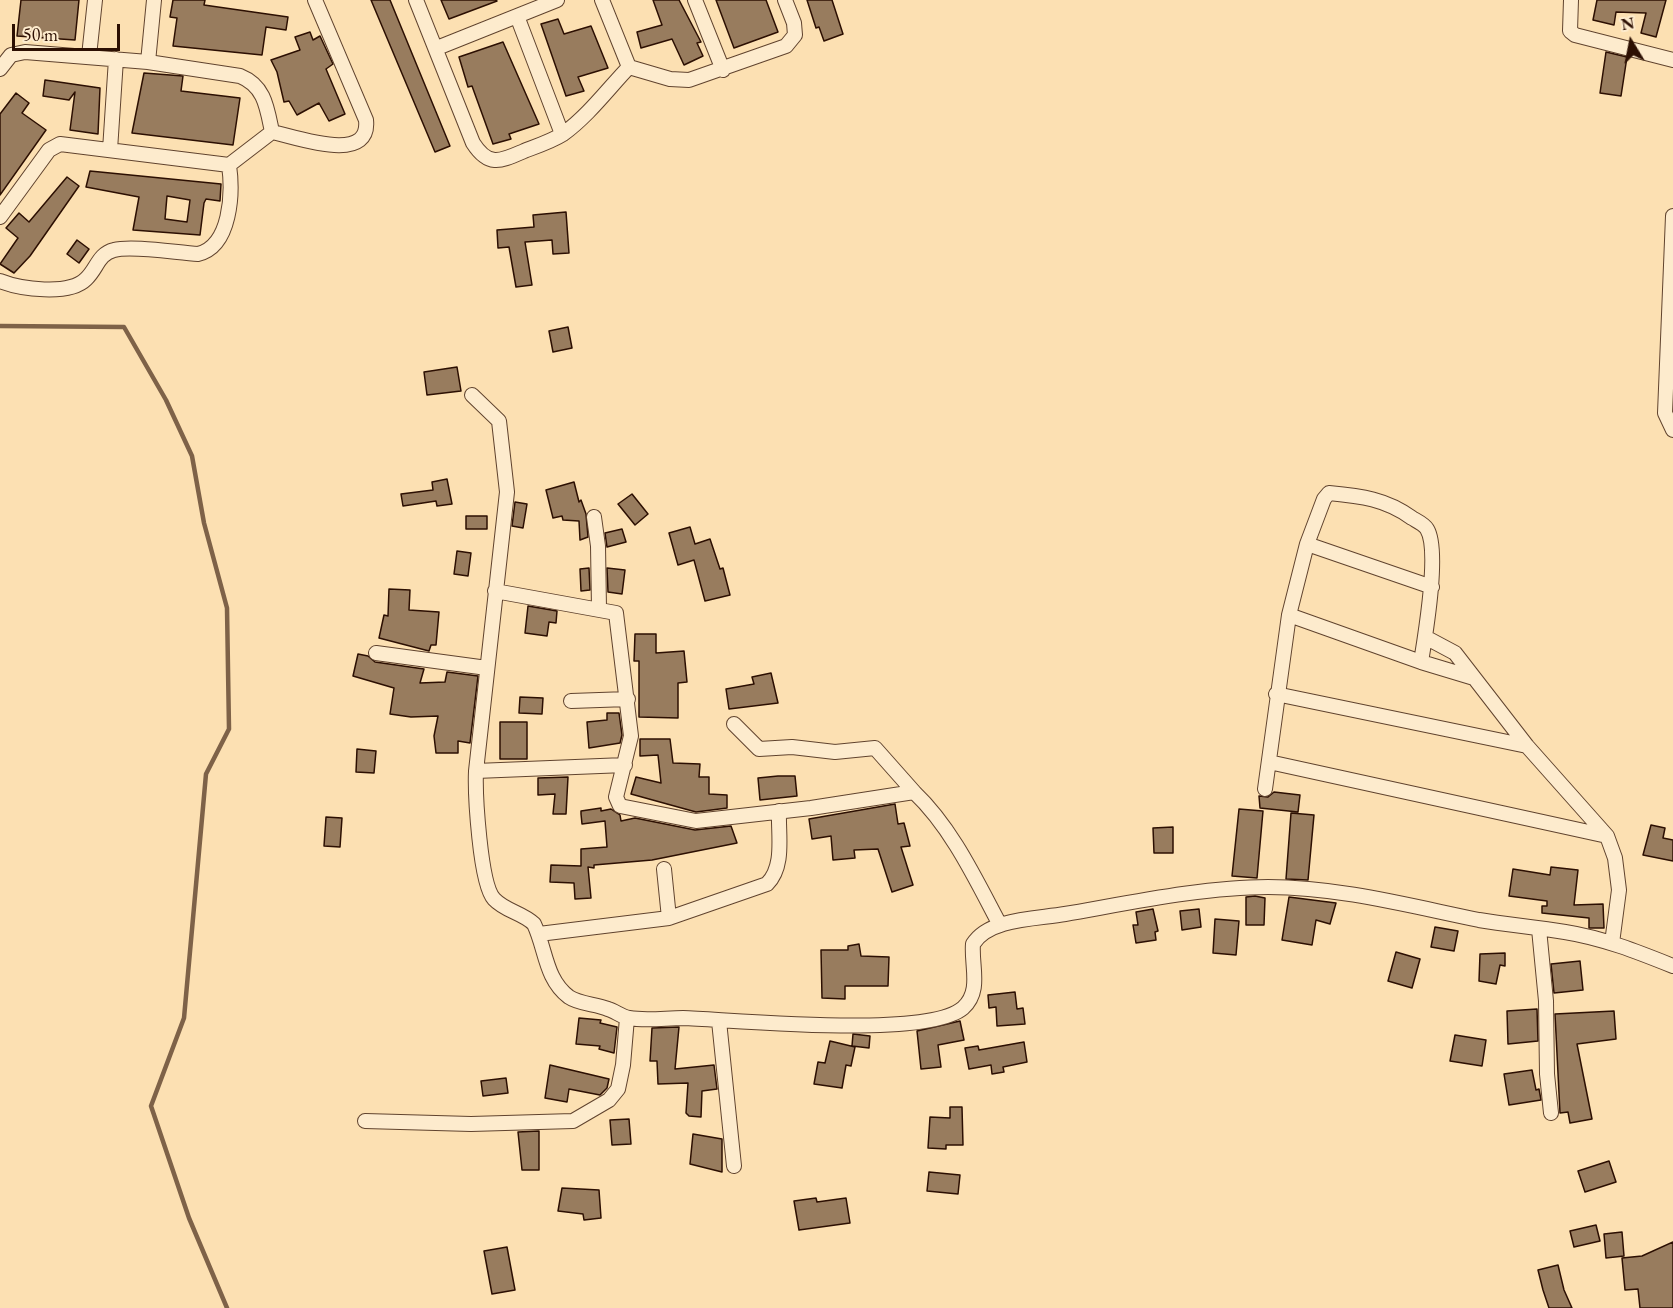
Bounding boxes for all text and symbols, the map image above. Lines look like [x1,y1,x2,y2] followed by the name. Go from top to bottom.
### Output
[15,12,123,50] scale bar
[1601,12,1661,72] north arrow
[1620,12,1636,35] text: N
[23,23,58,46] text: 50 m

